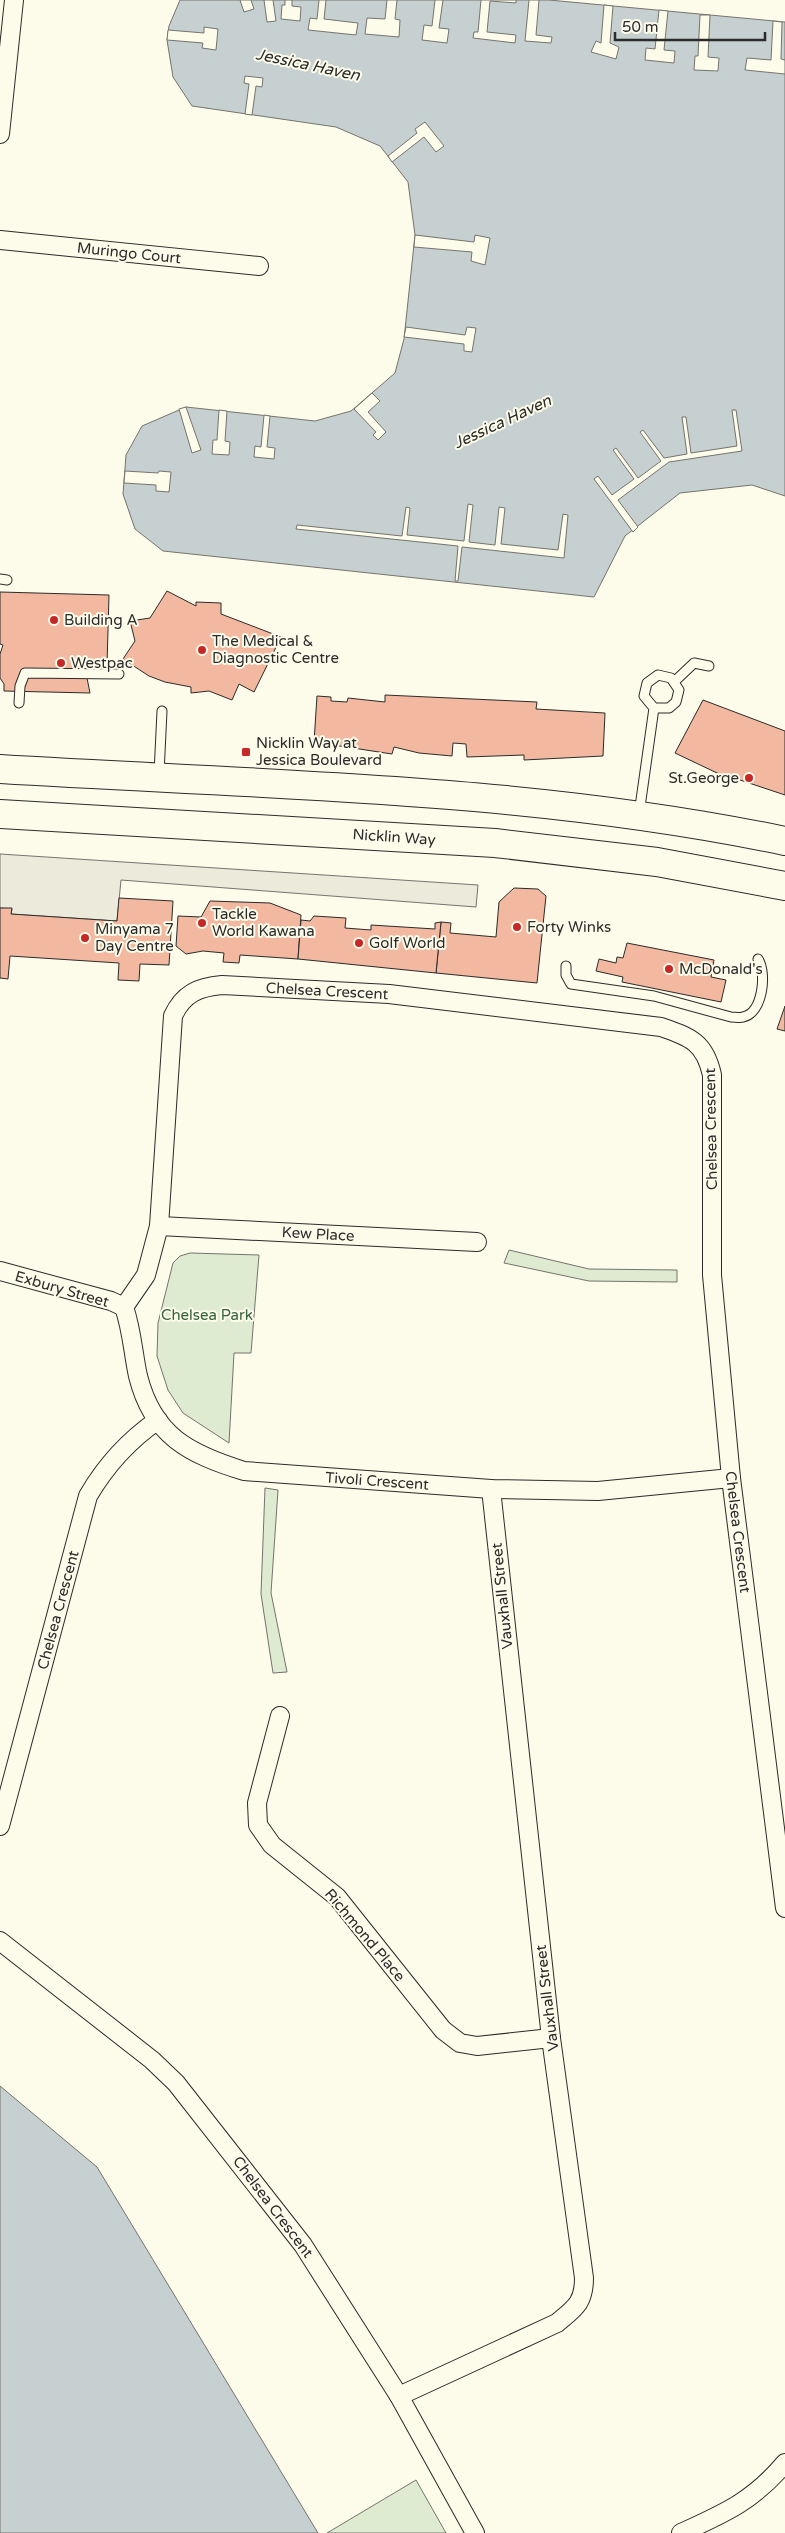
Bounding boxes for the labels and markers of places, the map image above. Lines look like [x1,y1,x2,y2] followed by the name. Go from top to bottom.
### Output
[64,611,138,629] place label: Building A
[48,614,60,626] marker: Building A
[212,632,339,667] place label: The Medical & Diagnostic Centre
[196,644,208,656] marker: The Medical & Diagnostic Centre
[71,654,133,672] place label: Westpac
[55,657,67,669] marker: Westpac
[256,734,382,769] place label: Nicklin Way at Jessica Boulevard
[240,746,252,758] marker: Nicklin Way at Jessica Boulevard
[668,769,739,787] place label: St.George
[743,772,755,784] marker: St.George
[212,905,315,940] place label: Tackle World Kawana
[196,917,208,929] marker: Tackle World Kawana
[527,918,611,936] place label: Forty Winks
[95,920,174,955] place label: Minyama 7 Day Centre
[511,921,523,933] marker: Forty Winks
[79,932,91,944] marker: Minyama 7 Day Centre
[369,934,445,952] place label: Golf World
[353,937,365,949] marker: Golf World
[679,960,763,978] place label: McDonald's
[663,963,675,975] marker: McDonald's

